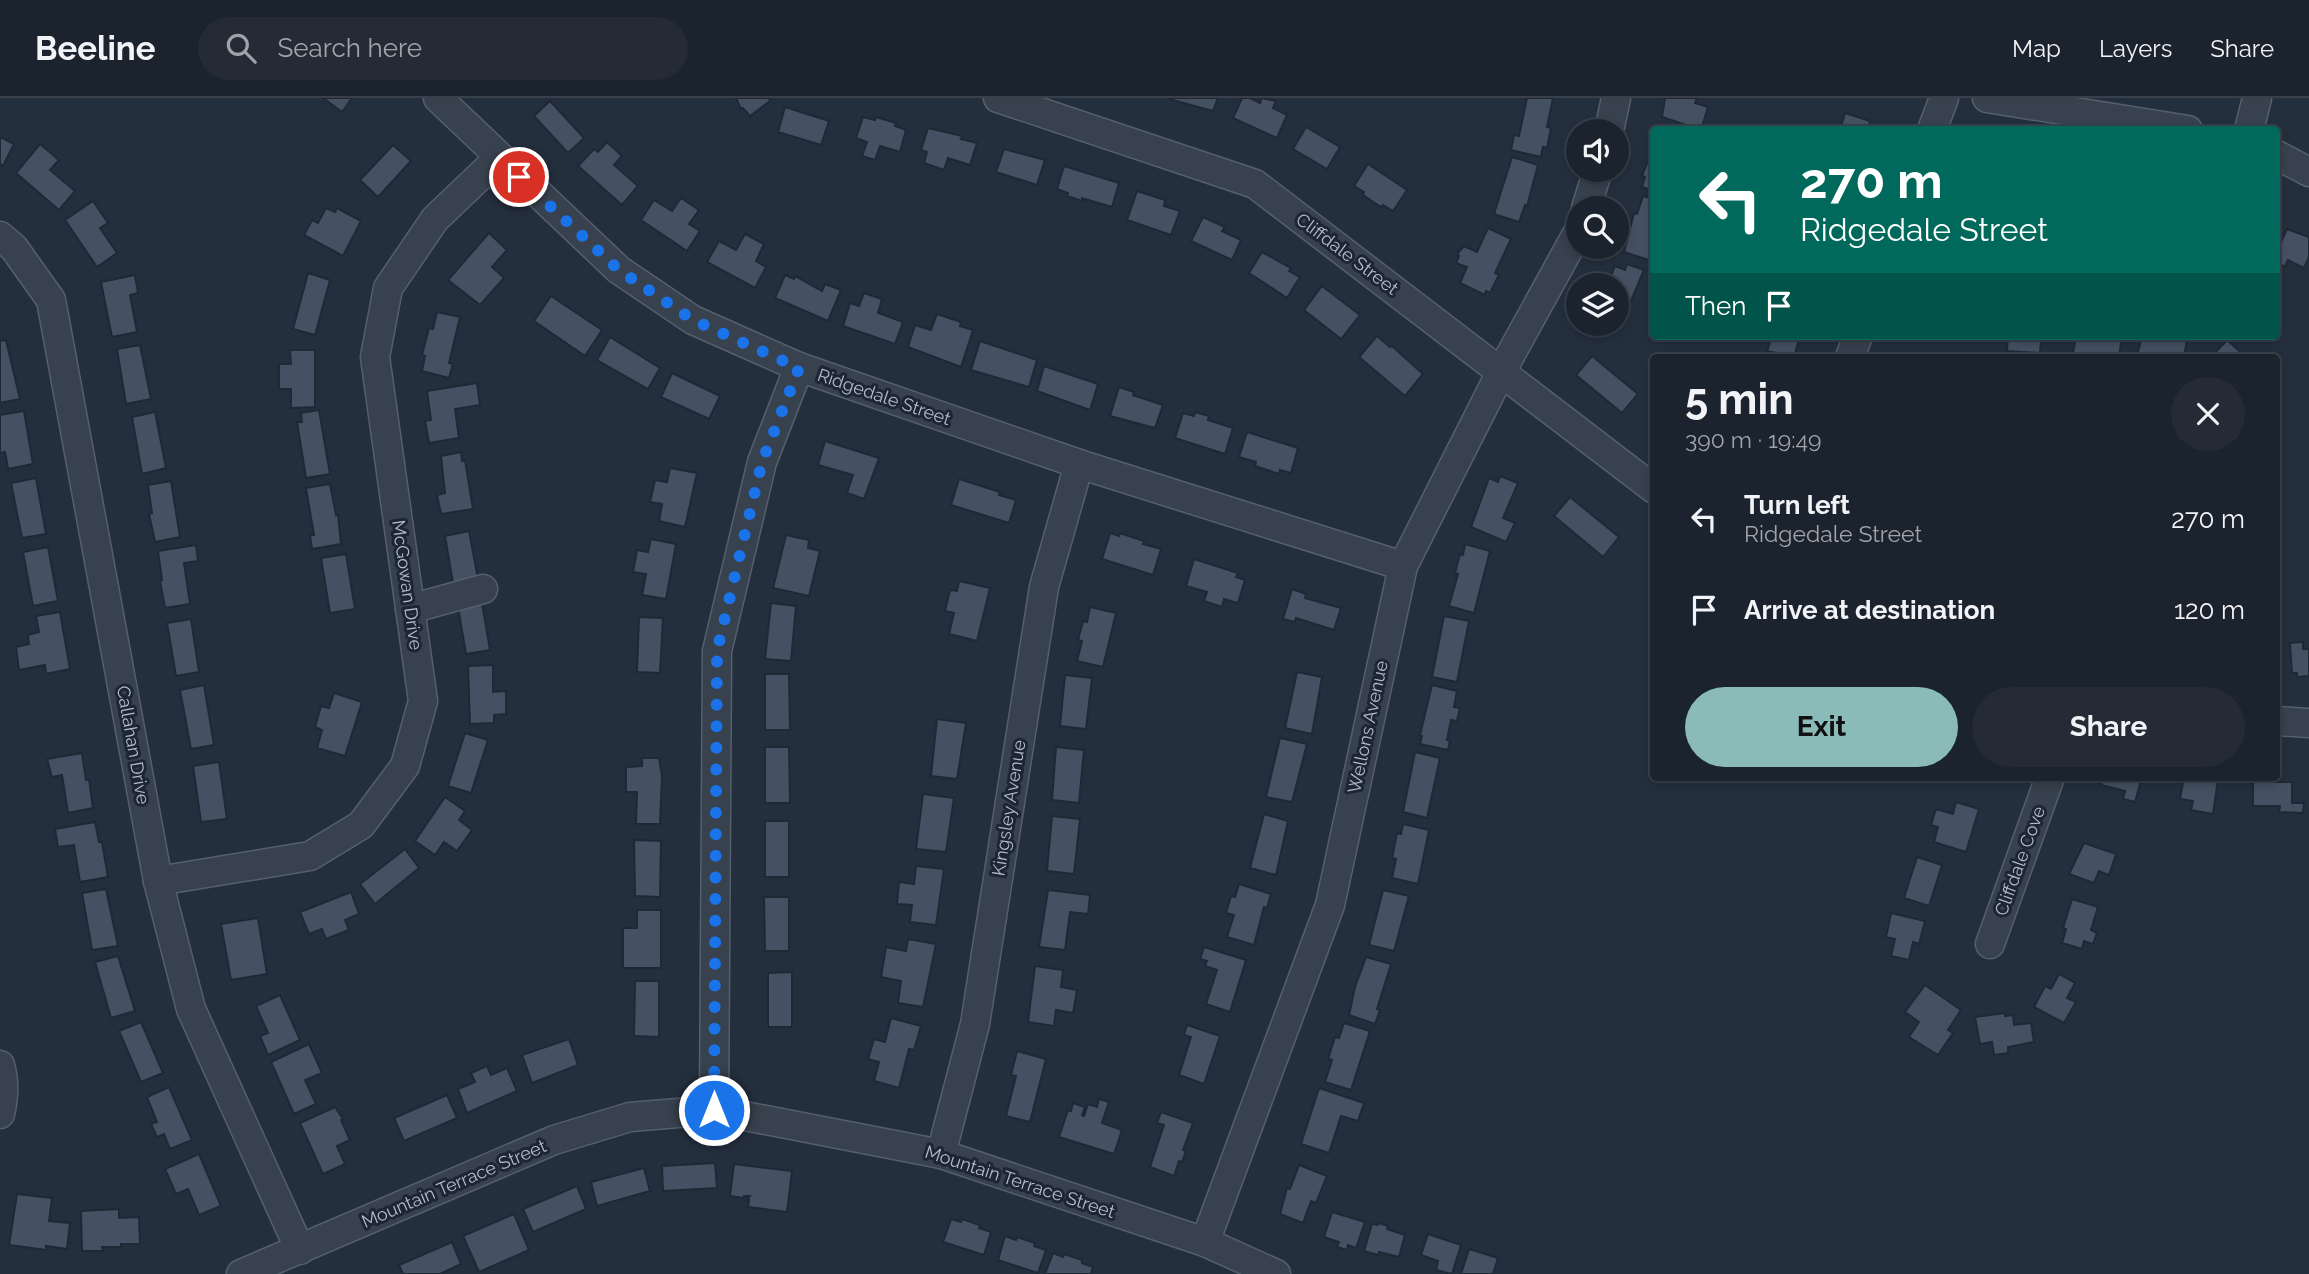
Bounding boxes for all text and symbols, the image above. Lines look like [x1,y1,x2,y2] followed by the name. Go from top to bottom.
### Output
[198,17,688,80] search box
[35,29,156,68] text: Beeline
[222,29,260,67] icon: search
[278,33,422,63] text: Search here
[2012,34,2061,63] text: Map
[2099,34,2172,63] text: Layers
[2210,34,2274,63] text: Share
[1566,119,1629,336] map controls
[1566,119,1629,182] button: sound
[489,147,549,207] pin
[1800,152,1943,209] text: 270 m
[1685,154,1776,245] icon: left
[500,158,538,196] icon: arrive
[1566,196,1629,259] button: search
[1292,208,1402,299] street label: Cliffdale Street
[1800,211,2048,248] text: Ridgedale Street
[1566,273,1629,336] button: layers
[1760,287,1798,325] icon: arrive
[1685,291,1746,321] text: Then
[815,364,954,429] street label: Ridgedale Street
[1685,375,1794,424] text: 5 min
[2171,377,2245,451] button: close
[1685,426,1822,453] text: 390 m · 19:49
[1744,490,1850,520] text: Turn left
[1685,500,1723,538] icon: left
[2171,504,2245,534] text: 270 m
[388,519,427,652] street label: McGowan Drive
[1744,520,1922,547] text: Ridgedale Street
[1685,591,1723,629] icon: arrive
[1744,595,1995,625] text: Arrive at destination
[2174,595,2245,625] text: 120 m
[1343,658,1392,795] street label: Wellons Avenue
[113,684,154,806] street label: Callahan Drive
[1685,687,1958,767] button: Exit
[1972,687,2245,767] button: Share
[987,738,1030,877] street label: Kingsley Avenue
[1990,803,2049,918] street label: Cliffdale Cove
[677,1073,751,1147] position arrow
[358,1135,549,1232] street label: Mountain Terrace Street
[922,1141,1118,1222] street label: Mountain Terrace Street

